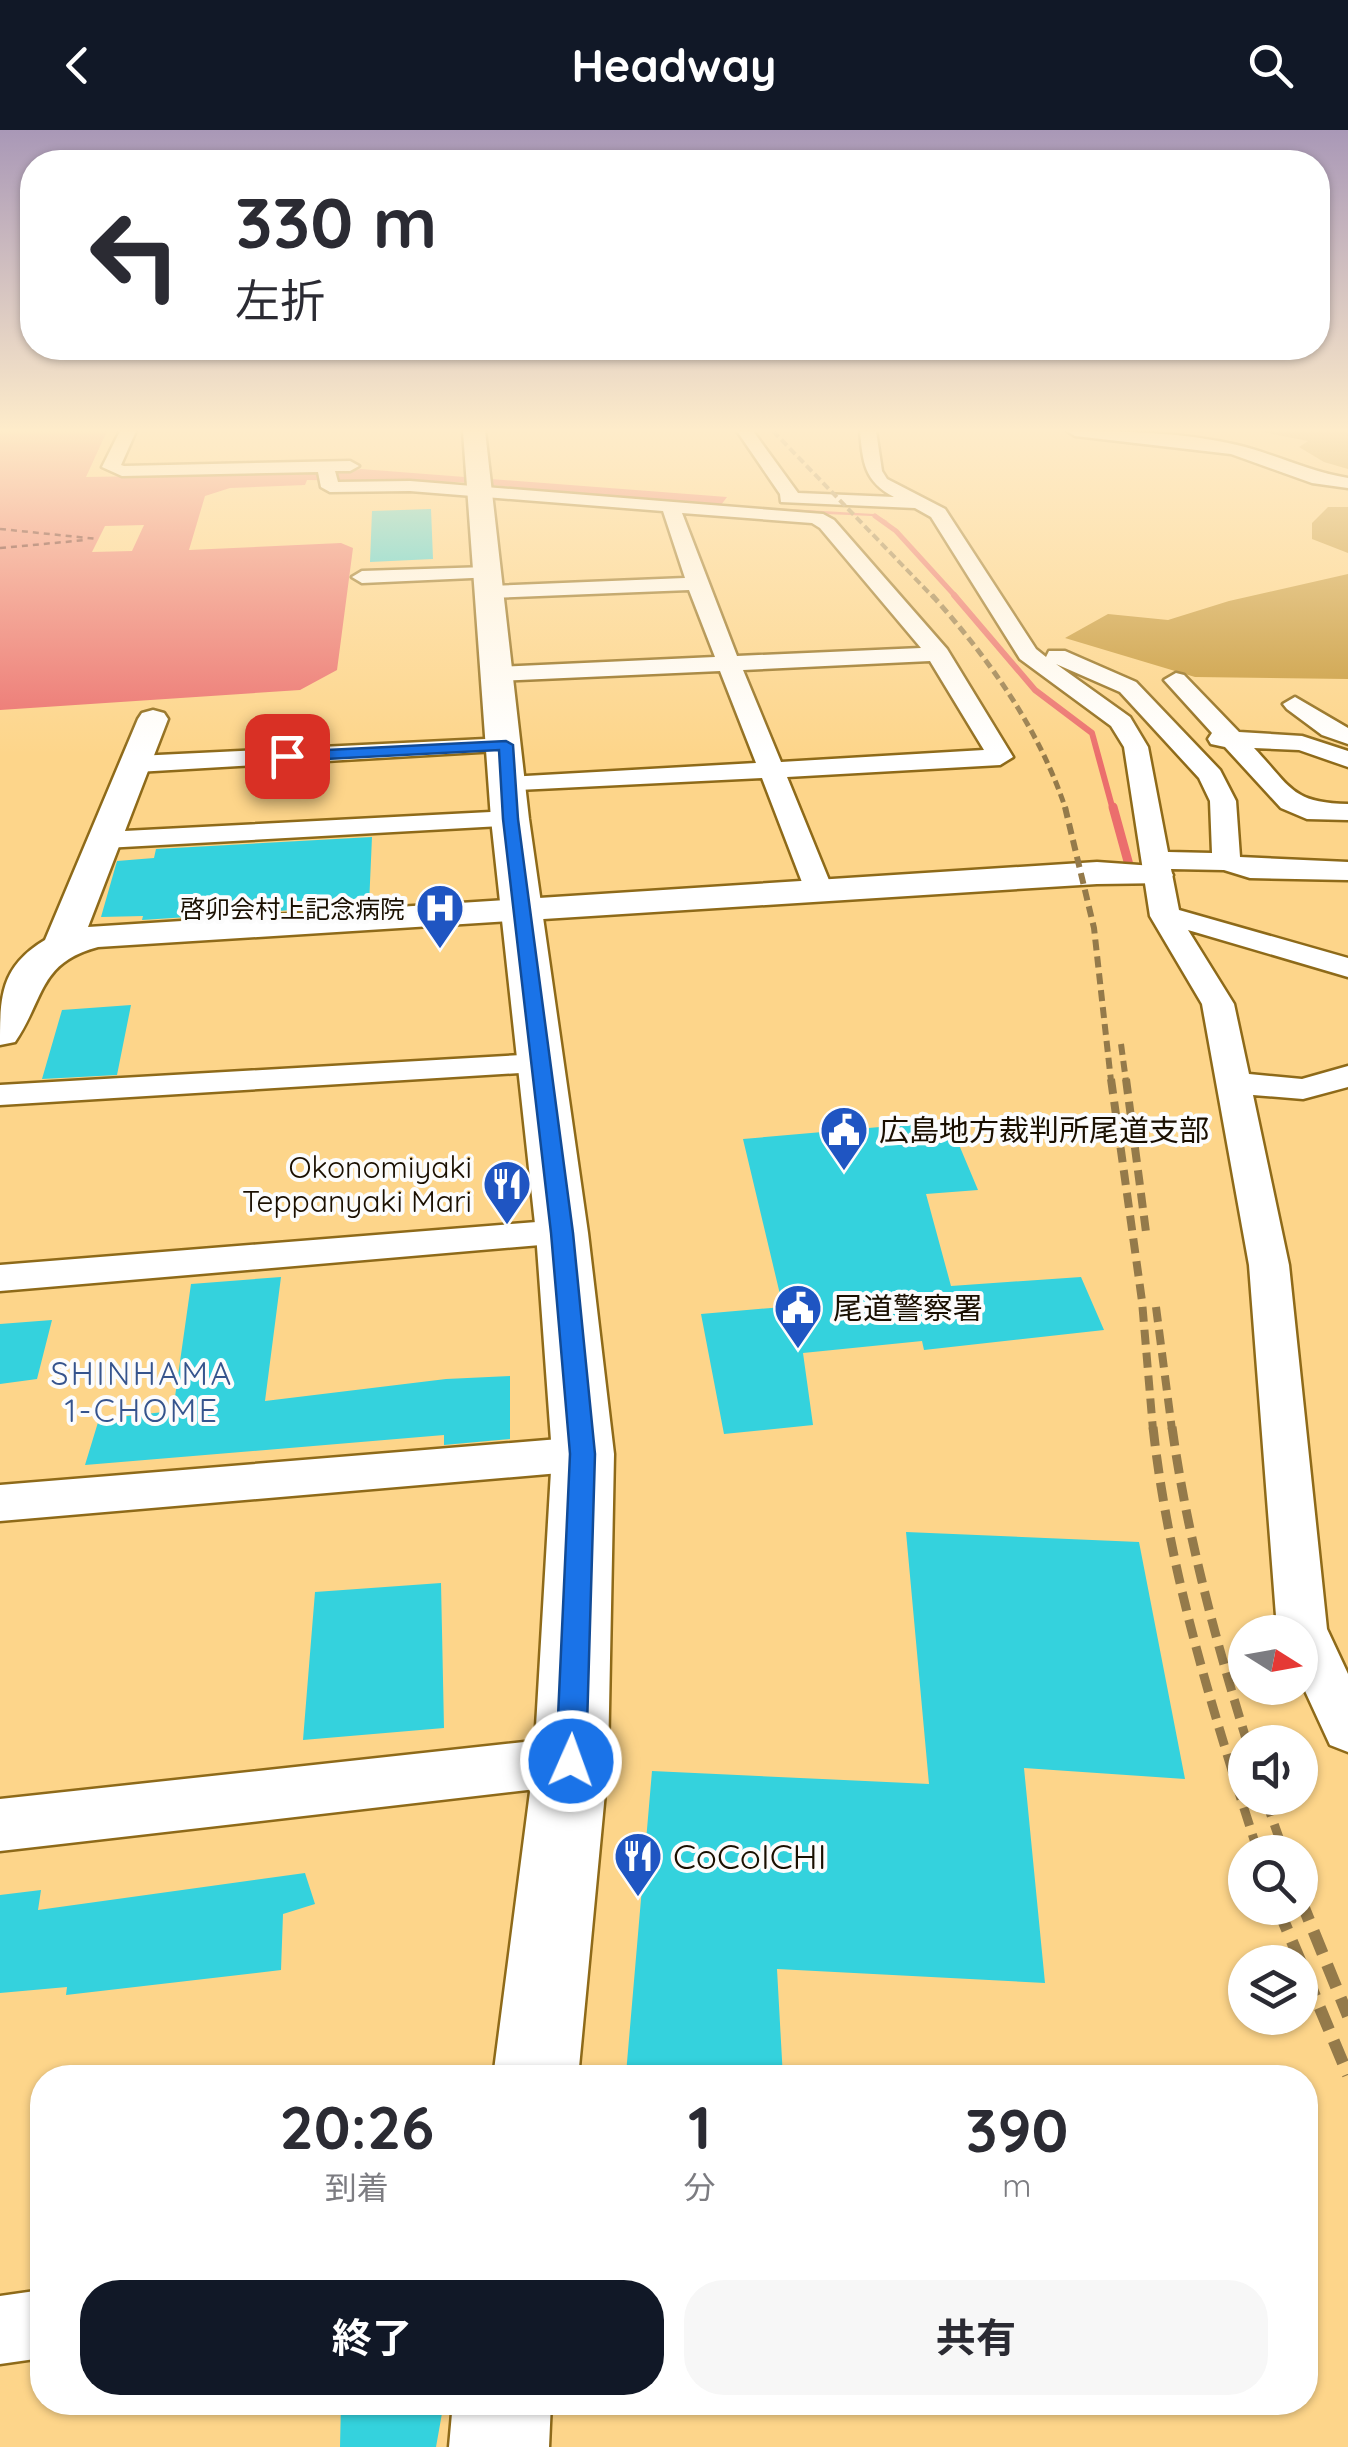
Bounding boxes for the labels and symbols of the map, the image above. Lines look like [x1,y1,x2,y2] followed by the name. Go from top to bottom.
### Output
[245,714,330,799] pin
[414,882,466,950] hospital icon: 啓卯会村上記念病院
[180,893,405,924] place label: 啓卯会村上記念病院
[818,1104,870,1172] public building icon: 広島地方裁判所尾道支部
[879,1111,1209,1149] place label: 広島地方裁判所尾道支部
[242,1148,472,1220] place label: Okonomiyaki Teppanyaki Mari
[481,1158,533,1226] restaurant icon: Okonomiyaki Teppanyaki Mari
[772,1282,824,1350] public building icon: 尾道警察署
[833,1289,983,1327] place label: 尾道警察署
[50,1353,234,1430] district label: SHINHAMA 1-CHOME
[1228,1615,1318,1705] north arrow
[519,1709,623,1813] position arrow
[612,1830,664,1898] restaurant icon: CoCoICHI
[673,1834,827,1878] place label: CoCoICHI

